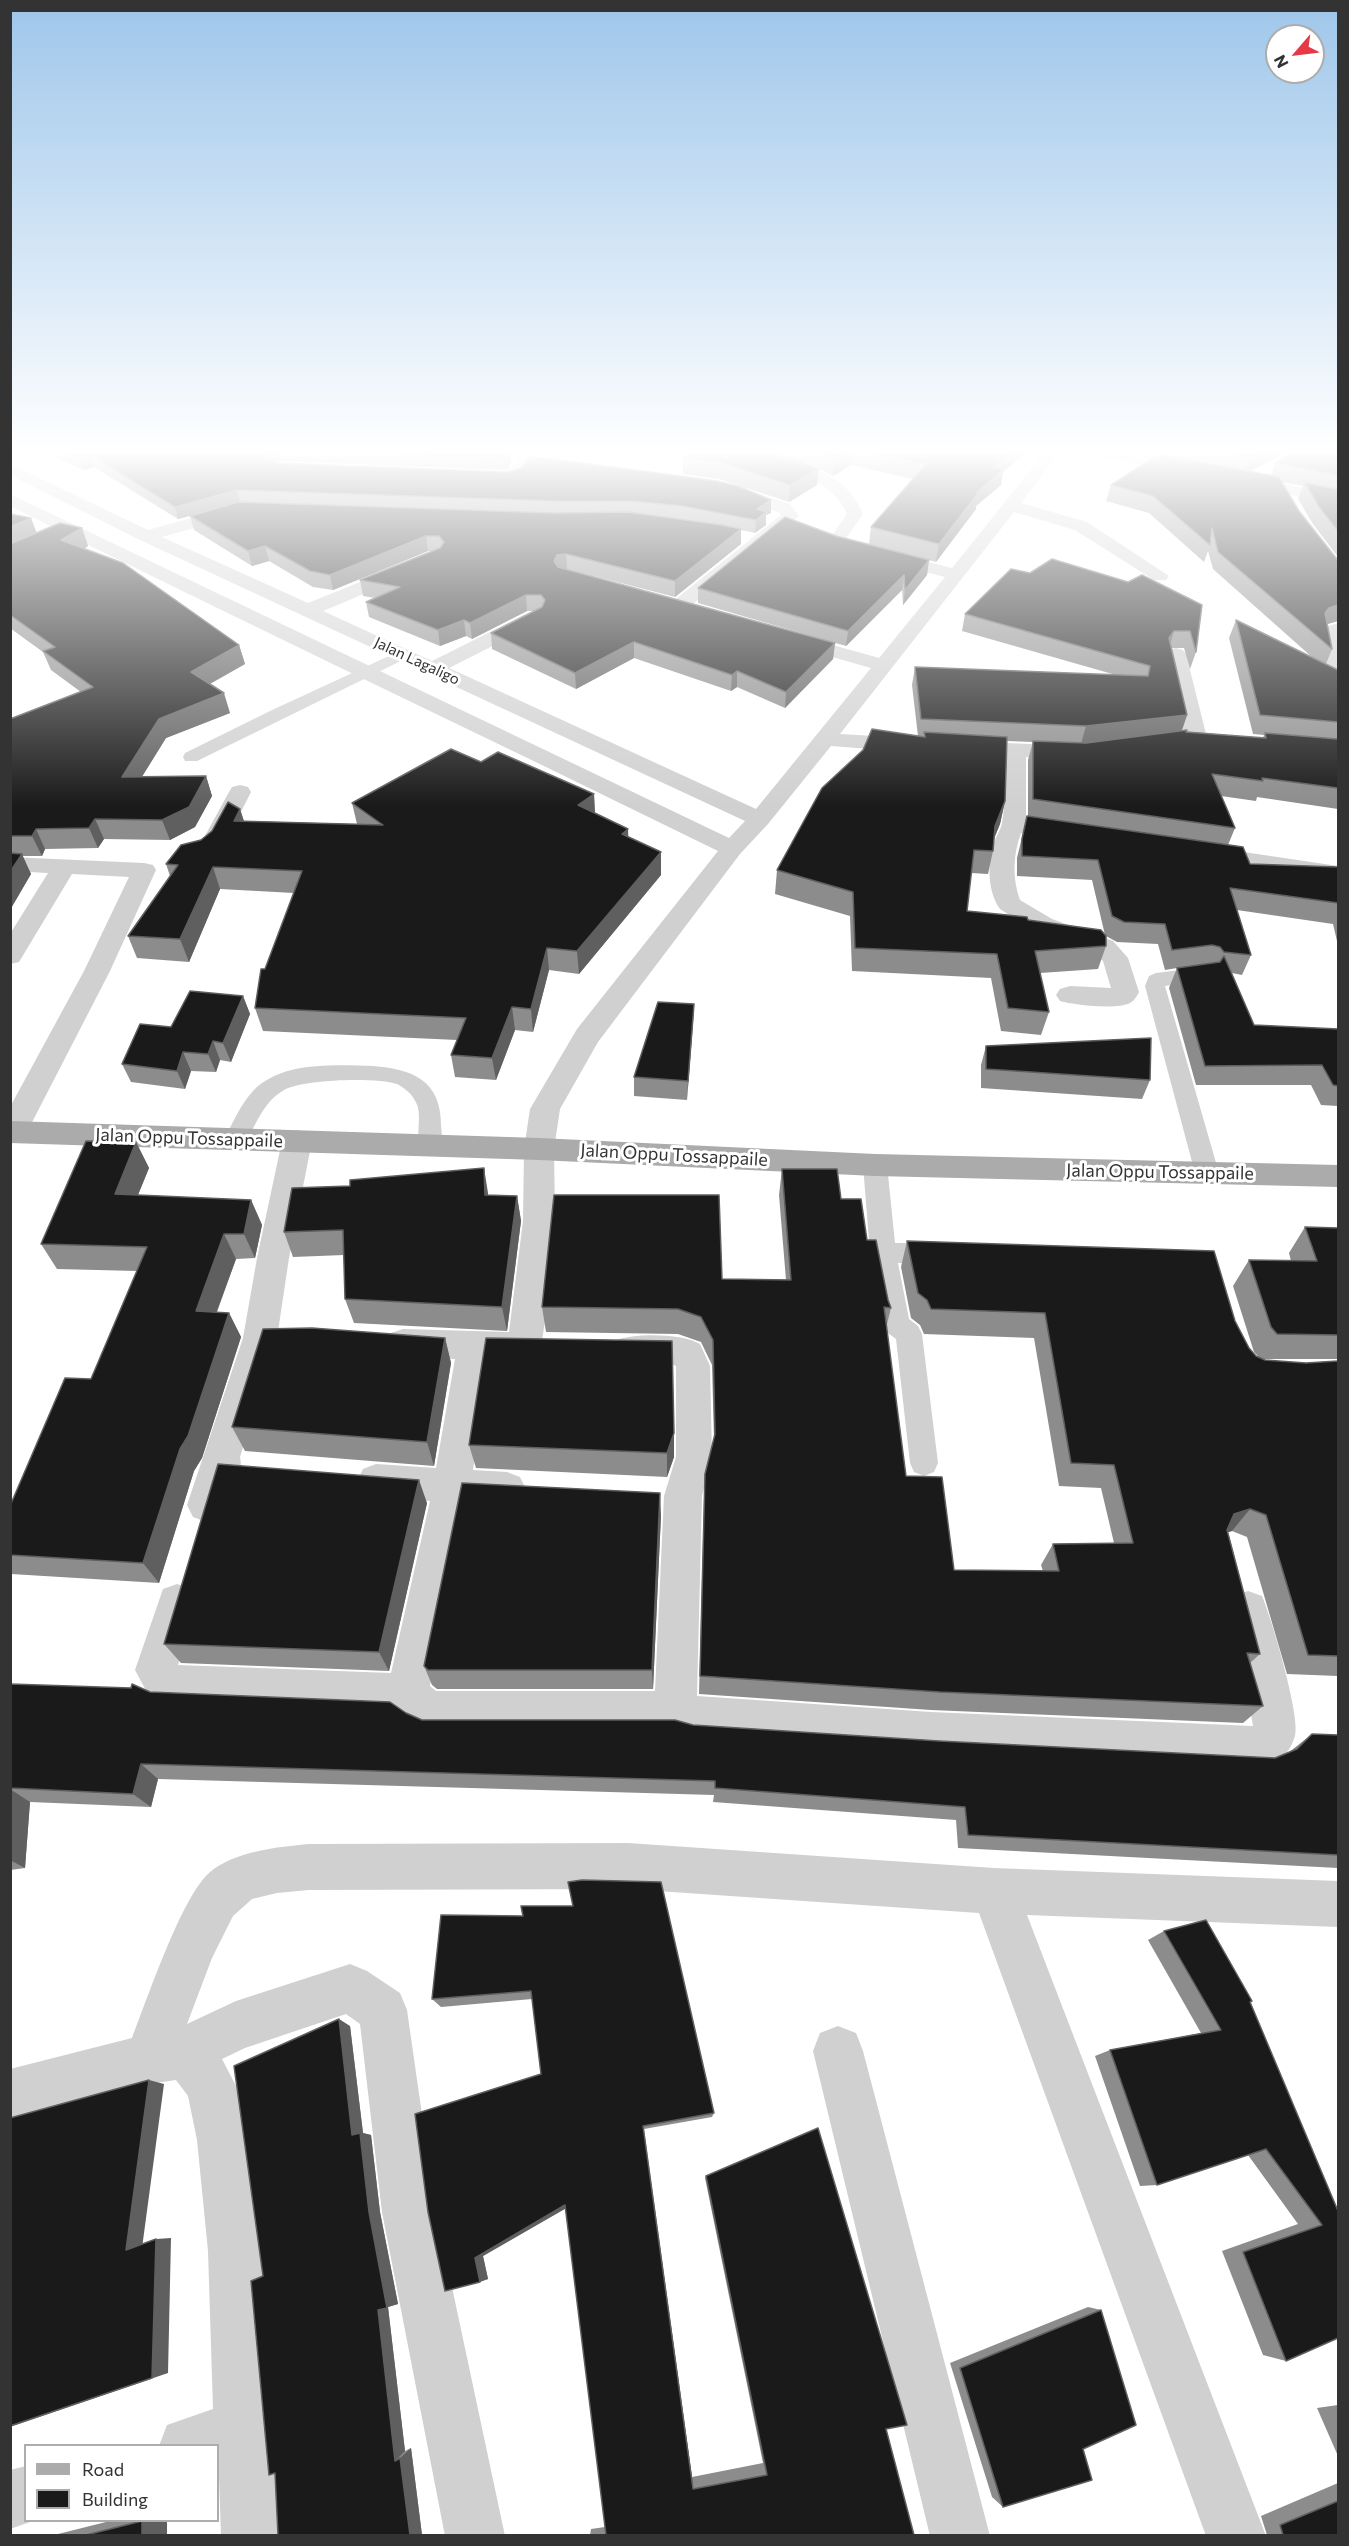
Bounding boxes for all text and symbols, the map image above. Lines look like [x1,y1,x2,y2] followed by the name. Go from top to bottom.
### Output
[1265,24,1325,84] north arrow
[1269,52,1292,72] text: N
[371,633,463,689] street label: Jalan Lagaligo
[95,1124,283,1152] street label: Jalan Oppu Tossappaile
[580,1139,768,1171] street label: Jalan Oppu Tossappaile
[1066,1160,1254,1184] street label: Jalan Oppu Tossappaile
[24,2444,219,2522] legend
[82,2458,124,2480] text: Road
[82,2488,148,2510] text: Building

